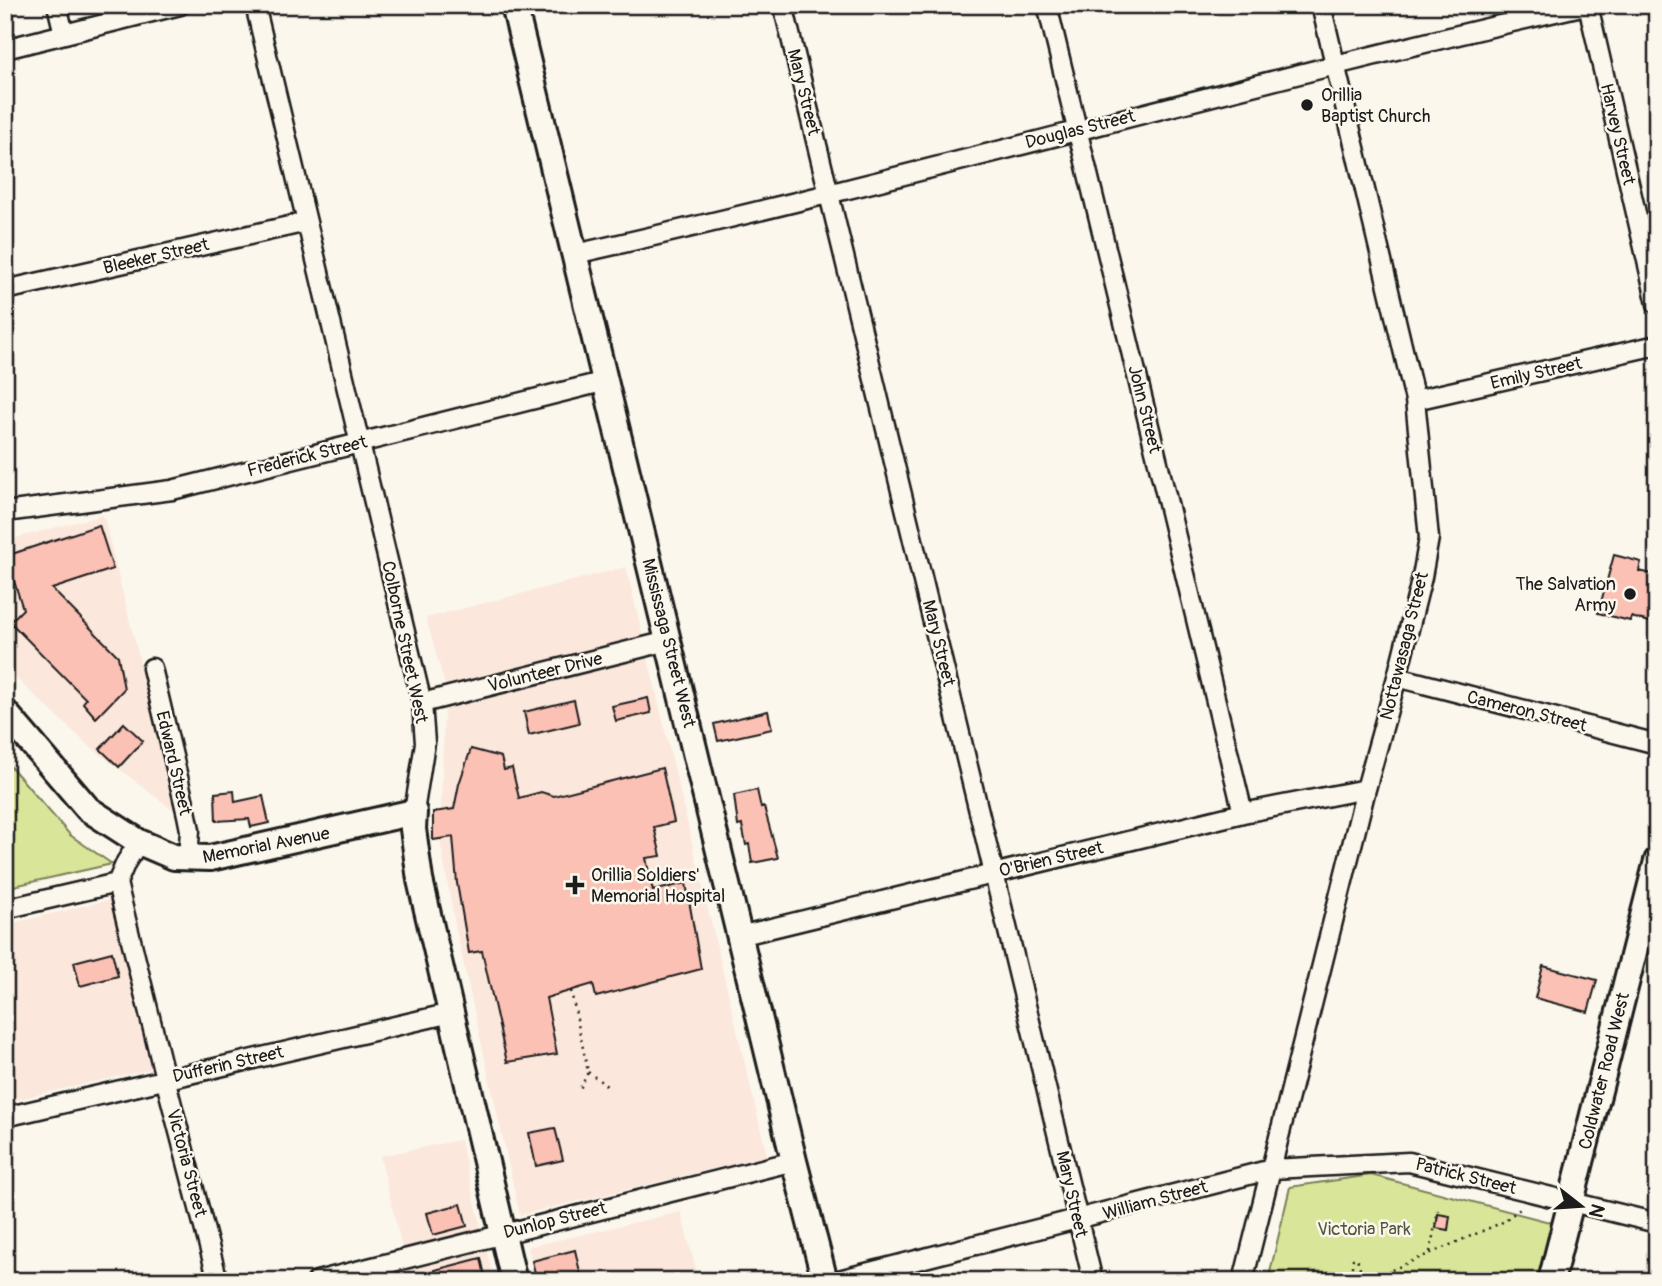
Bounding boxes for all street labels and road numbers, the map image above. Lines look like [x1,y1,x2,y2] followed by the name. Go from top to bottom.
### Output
[782,47,826,138] street label: Mary Street
[1595,81,1641,188] street label: Harvey Street
[1023,105,1138,154] street label: Douglas Street
[101,233,212,280] street label: Bleeker Street
[1488,352,1585,395] street label: Emily Street
[1123,363,1167,456] street label: John Street
[245,430,370,482] street label: Frederick Street
[636,556,701,731] street label: Mississaga Street West
[376,559,433,726] street label: Colborne Street West
[1375,569,1434,723] street label: Nottawasaga Street
[917,598,961,689] street label: Mary Street
[485,647,605,698] street label: Volunteer Drive
[1465,685,1590,738] street label: Cameron Street
[150,709,197,818] street label: Edward Street
[201,822,332,869] street label: Memorial Avenue
[997,836,1106,883] street label: O'Brien Street
[1574,989,1635,1152] street label: Coldwater Road West
[170,1040,286,1088] street label: Dufferin Street
[161,1107,212,1220] street label: Victoria Street
[1050,1149,1093,1240] street label: Mary Street
[1413,1153,1519,1200] street label: Patrick Street
[1100,1175,1211,1225] street label: William Street
[501,1196,610,1244] street label: Dunlop Street

